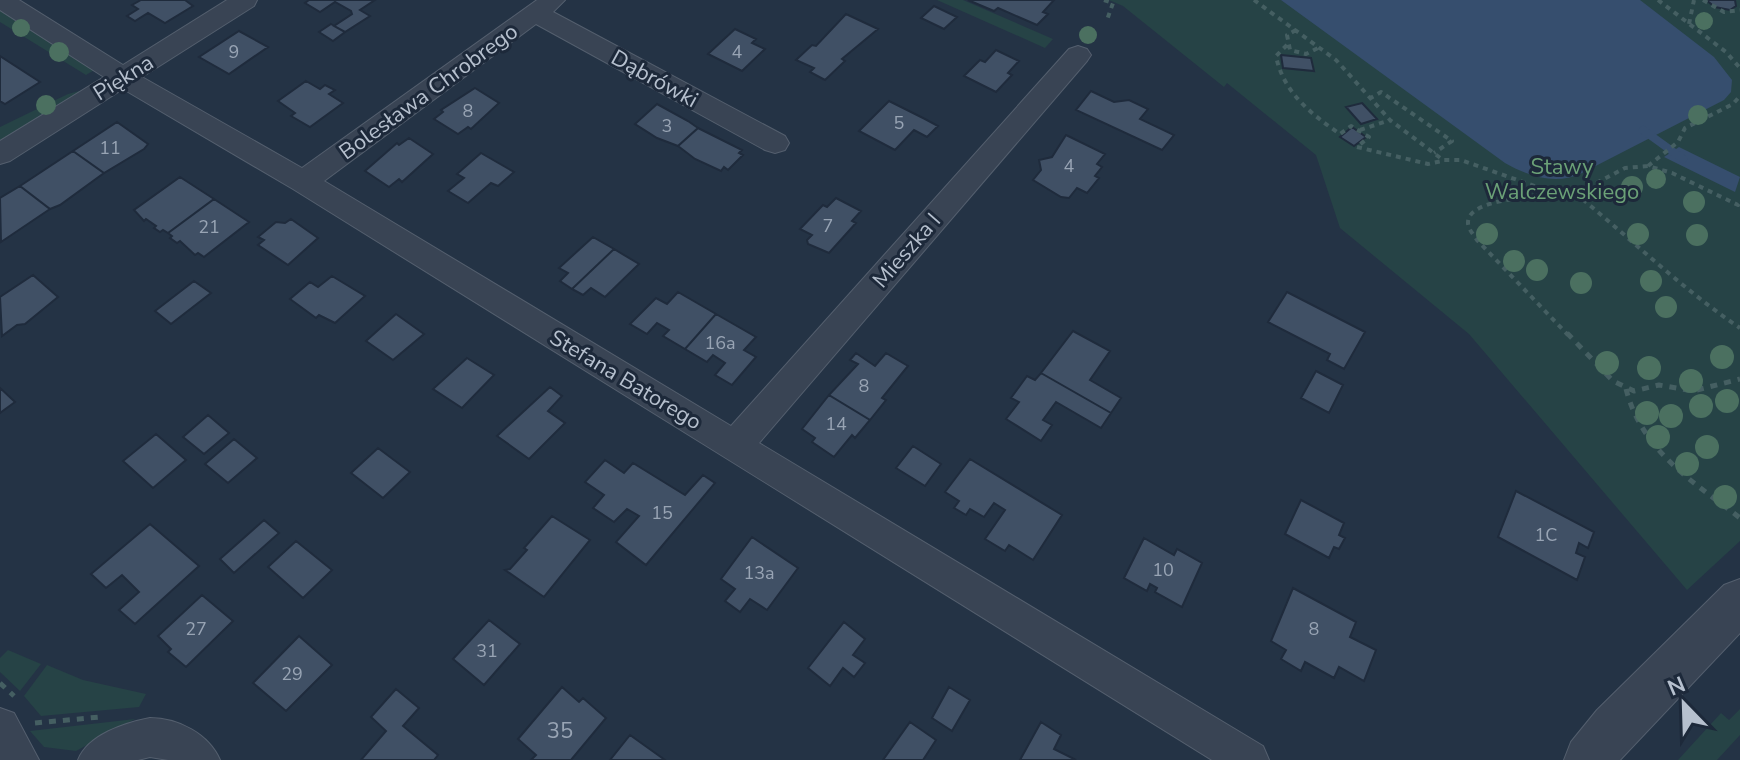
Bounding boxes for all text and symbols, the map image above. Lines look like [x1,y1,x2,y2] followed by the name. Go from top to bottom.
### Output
[333,17,524,167] street label: Bolesława Chrobrego
[229,40,239,64] house number: 9
[732,40,743,64] house number: 4
[606,43,703,115] street label: Dąbrówki
[88,48,159,108] street label: Piękna
[463,99,473,123] house number: 8
[894,111,904,135] house number: 5
[662,114,672,138] house number: 3
[99,136,121,160] house number: 11
[1485,152,1639,207] park label: Stawy Walczewskiego
[1064,154,1075,178] house number: 4
[866,207,948,295] street label: Mieszka I
[823,214,833,238] house number: 7
[198,215,220,239] house number: 21
[544,323,707,437] street label: Stefana Batorego
[704,331,736,355] house number: 16a
[859,374,869,398] house number: 8
[825,412,847,436] house number: 14
[651,501,673,525] house number: 15
[1535,523,1557,547] house number: 1C
[1152,558,1174,582] house number: 10
[743,561,775,585] house number: 13a
[185,617,207,641] house number: 27
[1309,617,1319,641] house number: 8
[476,639,498,663] house number: 31
[281,662,303,686] house number: 29
[1644,664,1724,744] north arrow
[1663,669,1690,704] text: N
[547,716,573,746] house number: 35

